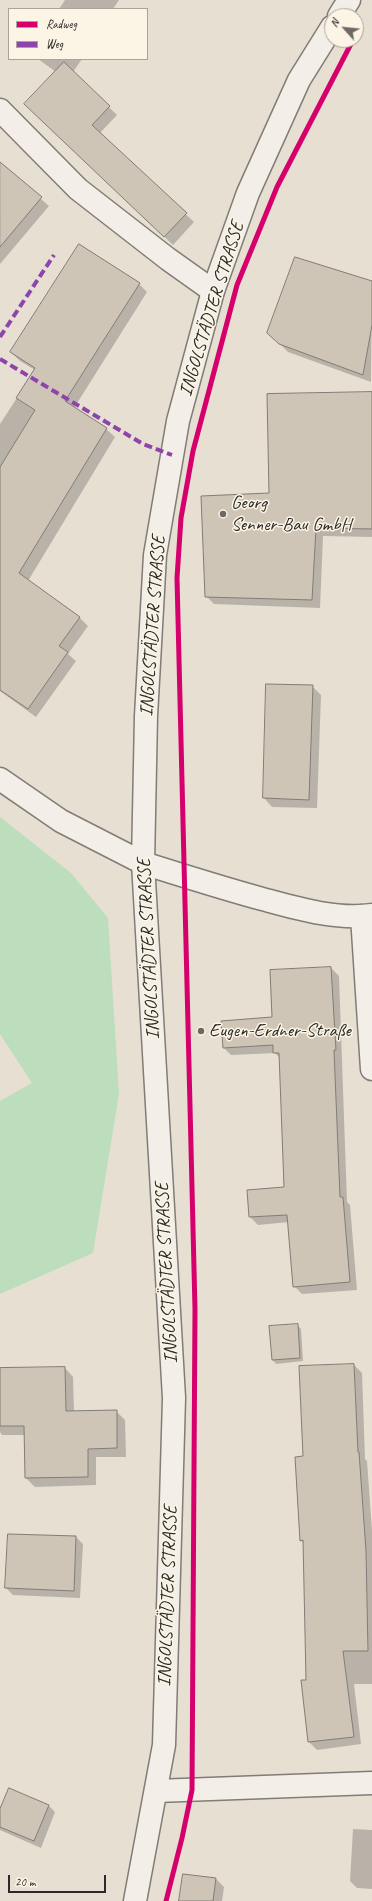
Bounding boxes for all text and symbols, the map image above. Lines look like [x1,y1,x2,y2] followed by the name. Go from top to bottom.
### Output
[8,8,148,60] legend
[324,8,364,48] north arrow
[46,16,77,32] text: Radweg
[326,17,342,29] text: N
[46,36,63,52] text: Weg
[175,219,249,399] street label: INGOLSTÄDTER STRASSE
[231,492,351,536] place label: Georg Senner-Bau GmbH
[218,509,228,519] marker: Georg Senner-Bau GmbH
[135,535,171,717] street label: INGOLSTÄDTER STRASSE
[133,858,165,1040] street label: INGOLSTÄDTER STRASSE
[209,1020,351,1042] place label: Eugen-Erdner-Straße
[196,1026,206,1036] marker: Eugen-Erdner-Straße
[151,1182,183,1364] street label: INGOLSTÄDTER STRASSE
[153,1505,183,1687] street label: INGOLSTÄDTER STRASSE
[10,1867,108,1893] scale bar
[15,1874,35,1890] text: 20 m

